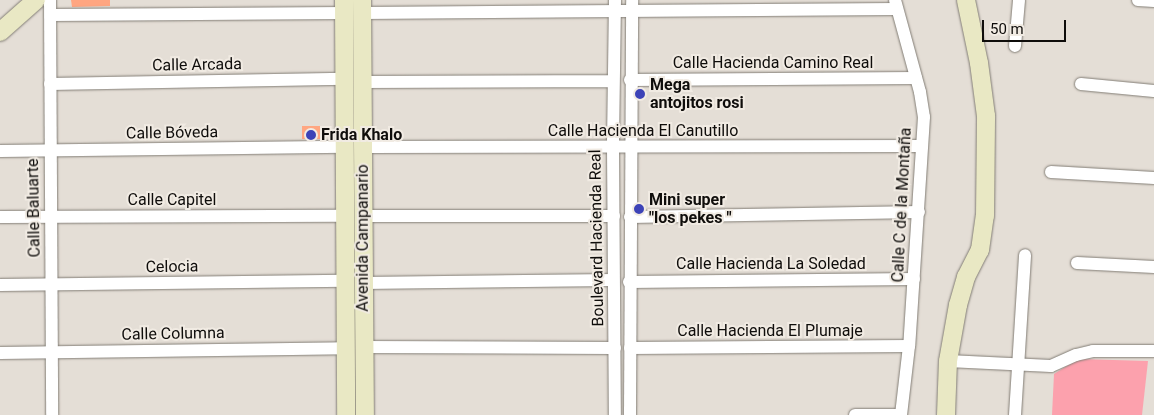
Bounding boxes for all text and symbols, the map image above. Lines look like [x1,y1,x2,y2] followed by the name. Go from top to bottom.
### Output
[984,10,1068,42] scale bar
[990,20,1024,38] text: 50 m
[673,53,873,73] street label: Calle Hacienda Camino Real
[152,55,242,75] street label: Calle Arcada
[650,75,744,113] place label: Mega antojitos rosi
[634,88,646,100] marker: Mega antojitos rosi
[548,121,738,141] street label: Calle Hacienda El Canutillo
[126,123,218,143] street label: Calle Bóveda
[321,125,402,145] place label: Frida Khalo
[888,127,916,283] street label: Calle C de la Montaña
[305,129,317,141] marker: Frida Khalo
[586,149,608,327] street label: Boulevard Hacienda Real
[24,158,44,258] street label: Calle Baluarte
[353,164,373,312] street label: Avenida Campanario
[128,190,216,210] street label: Calle Capitel
[649,190,732,228] place label: Mini super "los pekes "
[633,203,645,215] marker: Mini super "los pekes "
[676,254,866,274] street label: Calle Hacienda La Soledad
[145,257,199,277] street label: Celocia
[677,321,863,341] street label: Calle Hacienda El Plumaje
[121,324,225,344] street label: Calle Columna

